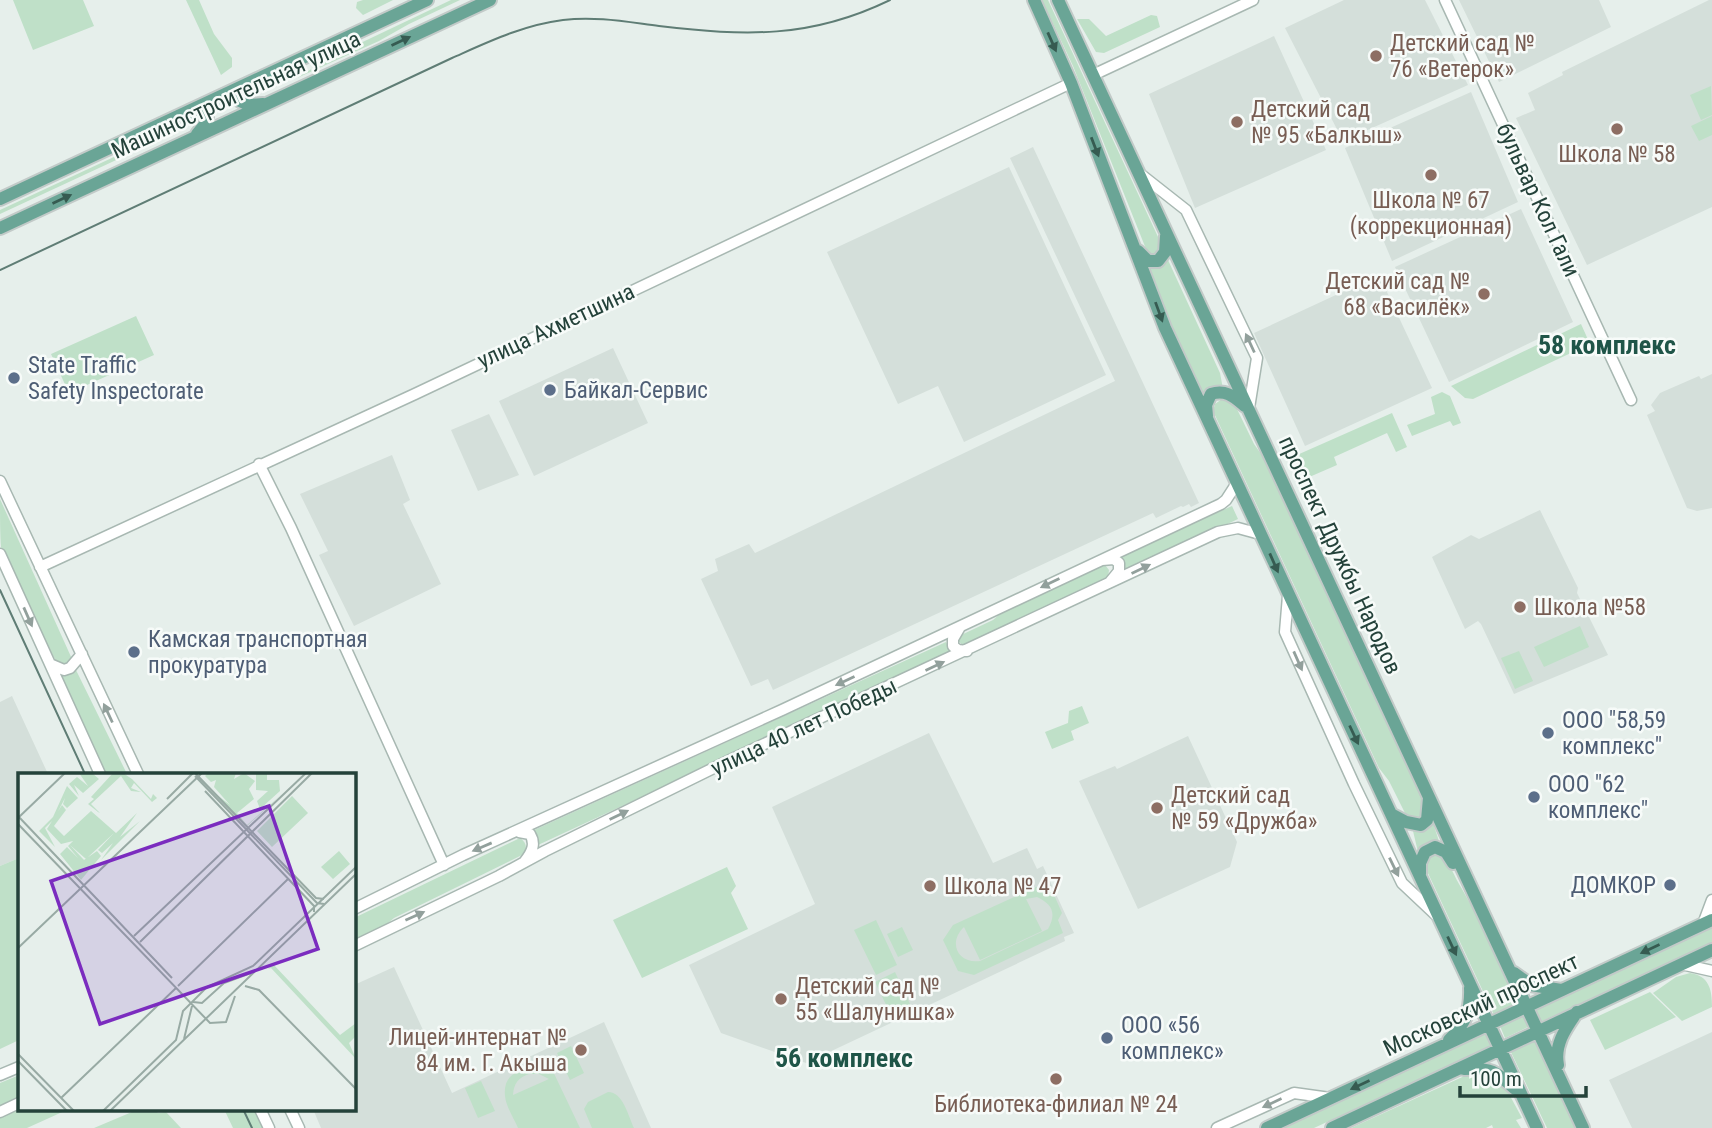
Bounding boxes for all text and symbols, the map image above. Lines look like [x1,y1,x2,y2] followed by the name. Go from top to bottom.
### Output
[107,25,365,165] street label: Машиностроительная улица
[1390,30,1535,83] place label: Детский сад № 76 «Ветерок»
[1047,31,1058,52] one-way arrow
[391,35,411,47] one-way arrow
[1368,48,1384,64] marker: Детский сад № 76 «Ветерок»
[1251,96,1402,149] place label: Детский сад № 95 «Балкыш»
[1229,114,1245,130] marker: Детский сад № 95 «Балкыш»
[1491,119,1585,281] street label: бульвар Кол Гали
[1609,121,1625,137] marker: Школа № 58
[1090,136,1101,157] one-way arrow
[1558,141,1676,168] place label: Школа № 58
[1423,167,1439,183] marker: Школа № 67 (коррекционная)
[1350,187,1512,240] place label: Школа № 67 (коррекционная)
[52,193,72,205] one-way arrow
[1325,268,1470,321] place label: Детский сад № 68 «Василёк»
[473,278,639,374] street label: улица Ахметшина
[1476,286,1492,302] marker: Детский сад № 68 «Василёк»
[1154,301,1165,322] one-way arrow
[1538,330,1676,360] district label: 58 комплекс
[1244,333,1255,353] one-way arrow
[28,352,204,405] place label: State Traffic Safety Inspectorate
[6,370,22,386] marker: State Traffic Safety Inspectorate
[564,377,708,404] place label: Байкал-Сервис
[542,382,558,398] marker: Байкал-Сервис
[1273,431,1407,679] street label: проспект Дружбы Народов
[1269,553,1280,574] one-way arrow
[1131,563,1151,575] one-way arrow
[1040,578,1060,589] one-way arrow
[1534,594,1646,621] place label: Школа №58
[1512,599,1528,615] marker: Школа №58
[22,607,34,627] one-way arrow
[148,626,368,679] place label: Камская транспортная прокуратура
[126,644,142,660] marker: Камская транспортная прокуратура
[1292,651,1304,671] one-way arrow
[925,660,945,672] one-way arrow
[707,672,901,782] street label: улица 40 лет Победы
[835,675,855,686] one-way arrow
[102,703,114,723] one-way arrow
[1562,707,1666,760] place label: ООО "58,59 комплекс"
[1348,725,1360,745] one-way arrow
[1540,725,1556,741] marker: ООО "58,59 комплекс"
[1548,771,1648,824] place label: ООО "62 комплекс"
[18,773,355,1110] inset map
[1171,782,1317,835] place label: Детский сад № 59 «Дружба»
[1526,789,1542,805] marker: ООО "62 комплекс"
[1149,800,1165,816] marker: Детский сад № 59 «Дружба»
[609,809,629,820] one-way arrow
[472,841,492,853] one-way arrow
[1389,857,1400,877] one-way arrow
[1571,872,1656,899] place label: ДОМКОР
[944,873,1061,900] place label: Школа № 47
[1662,877,1678,893] marker: ДОМКОР
[922,878,938,894] marker: Школа № 47
[405,910,425,922] one-way arrow
[1446,936,1458,956] one-way arrow
[1640,943,1660,955] one-way arrow
[1379,948,1583,1062] street label: Московский проспект
[795,973,955,1026] place label: Детский сад № 55 «Шалунишка»
[773,991,789,1007] marker: Детский сад № 55 «Шалунишка»
[1121,1012,1224,1065] place label: ООО «56 комплекс»
[388,1024,567,1077] place label: Лицей-интернат № 84 им. Г. Акыша
[1099,1030,1115,1046] marker: ООО «56 комплекс»
[573,1042,589,1058] marker: Лицей-интернат № 84 им. Г. Акыша
[775,1043,913,1073] district label: 56 комплекс
[1460,1054,1586,1098] scale bar
[1470,1067,1522,1091] text: 100 m
[1048,1071,1064,1087] marker: Библиотека-филиал № 24
[1350,1079,1370,1091] one-way arrow
[934,1091,1178,1118] place label: Библиотека-филиал № 24
[1262,1097,1283,1108] one-way arrow

